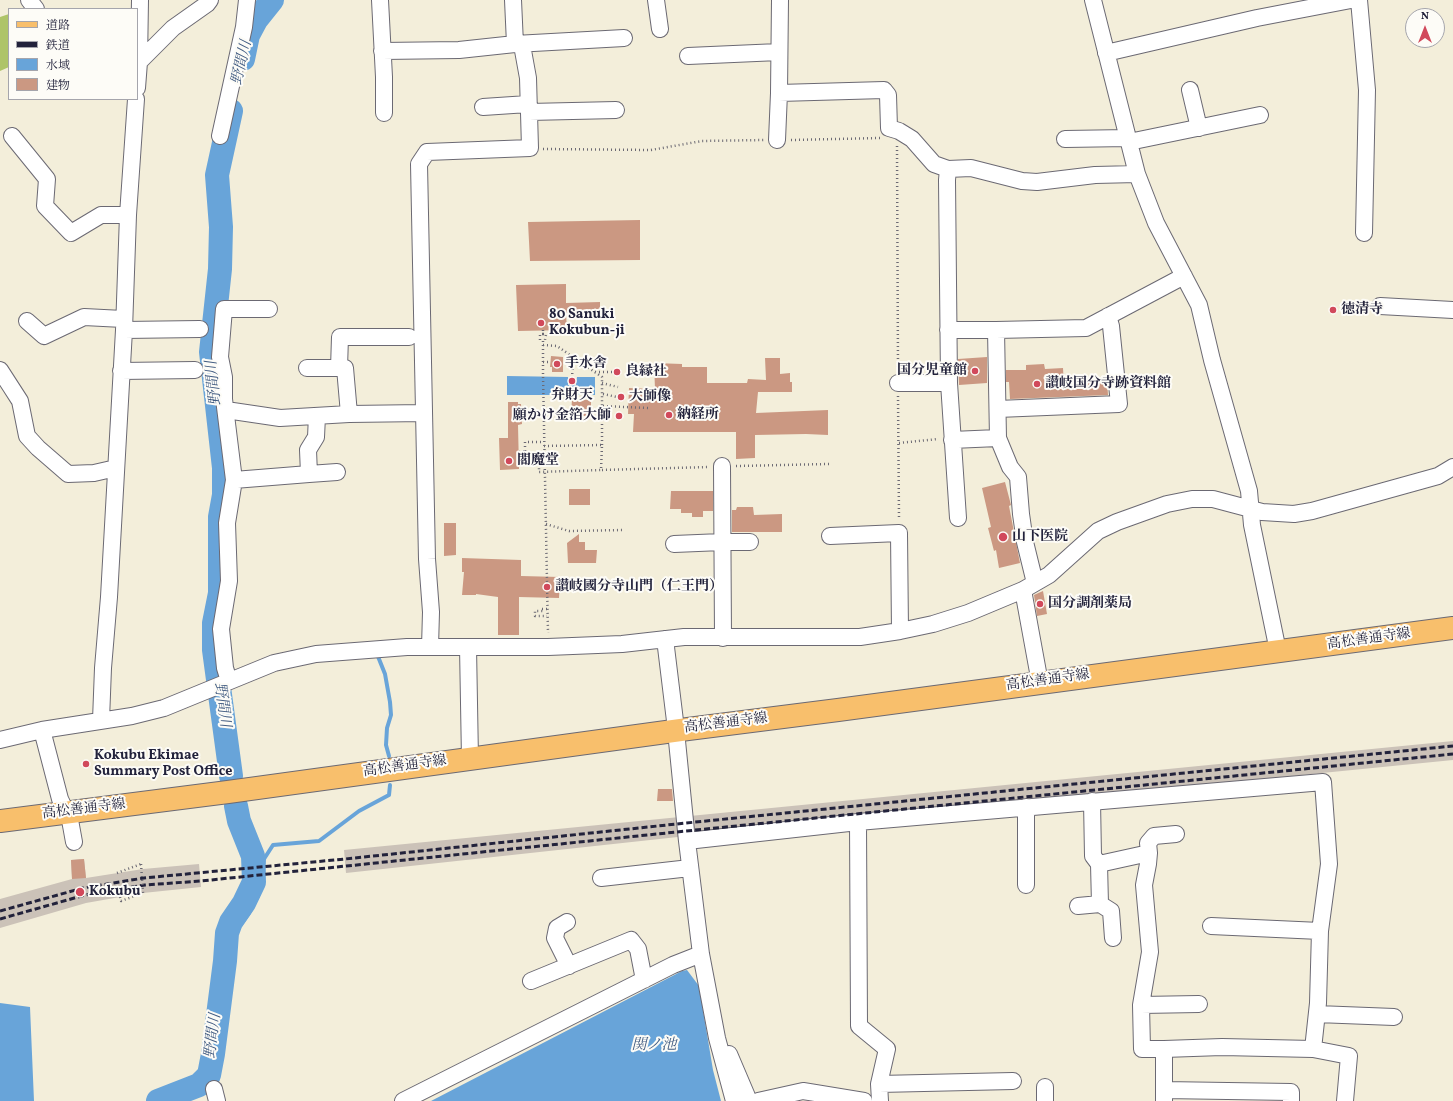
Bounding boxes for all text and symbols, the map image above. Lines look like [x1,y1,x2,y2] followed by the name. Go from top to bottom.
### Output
[8,8,138,100] legend
[1405,8,1445,48] north arrow
[1421,9,1429,24] text: N
[46,18,70,34] text: 道路
[46,38,70,54] text: 鉄道
[229,39,257,87] water label: 野間川
[46,58,70,74] text: 水域
[46,78,70,94] text: 建物
[1341,302,1383,318] place label: 徳清寺
[1328,305,1338,315] marker: 徳清寺
[549,307,625,340] place label: 80 Sanuki Kokubun-ji
[536,318,546,328] marker: 80 Sanuki Kokubun-ji
[565,356,607,372] place label: 手水舎
[552,359,562,369] marker: 手水舎
[204,360,226,406] water label: 野間川
[897,363,967,379] place label: 国分児童館
[625,364,667,380] place label: 良縁社
[970,366,980,376] marker: 国分児童館
[612,367,622,377] marker: 良縁社
[567,376,577,386] marker: 弁財天
[1045,376,1171,392] place label: 讃岐国分寺跡資料館
[1032,379,1042,389] marker: 讃岐国分寺跡資料館
[551,388,593,404] place label: 弁財天
[629,389,671,405] place label: 大師像
[616,392,626,402] marker: 大師像
[677,407,719,423] place label: 納経所
[513,408,611,424] place label: 願かけ金箔大師
[664,410,674,420] marker: 納経所
[614,411,624,421] marker: 願かけ金箔大師
[517,453,559,469] place label: 閻魔堂
[504,456,514,466] marker: 閻魔堂
[1012,529,1068,545] place label: 山下医院
[997,531,1009,543] marker: 山下医院
[555,579,723,595] place label: 讃岐國分寺山門（仁王門）
[542,582,552,592] marker: 讃岐國分寺山門（仁王門）
[1048,596,1132,612] place label: 国分調剤薬局
[1035,599,1045,609] marker: 国分調剤薬局
[1326,626,1412,654] street label: 高松善通寺線
[1005,667,1091,695] street label: 高松善通寺線
[209,681,233,729] water label: 野間川
[683,711,769,737] street label: 高松善通寺線
[94,748,232,780] place label: Kokubu Ekimae Summary Post Office
[362,753,448,781] street label: 高松善通寺線
[81,759,91,769] marker: Kokubu Ekimae Summary Post Office
[41,797,127,823] street label: 高松善通寺線
[89,884,141,900] place label: Kokubu
[74,886,86,898] marker: Kokubu
[202,1013,226,1059] water label: 野間川
[632,1037,676,1055] water label: 関ノ池

